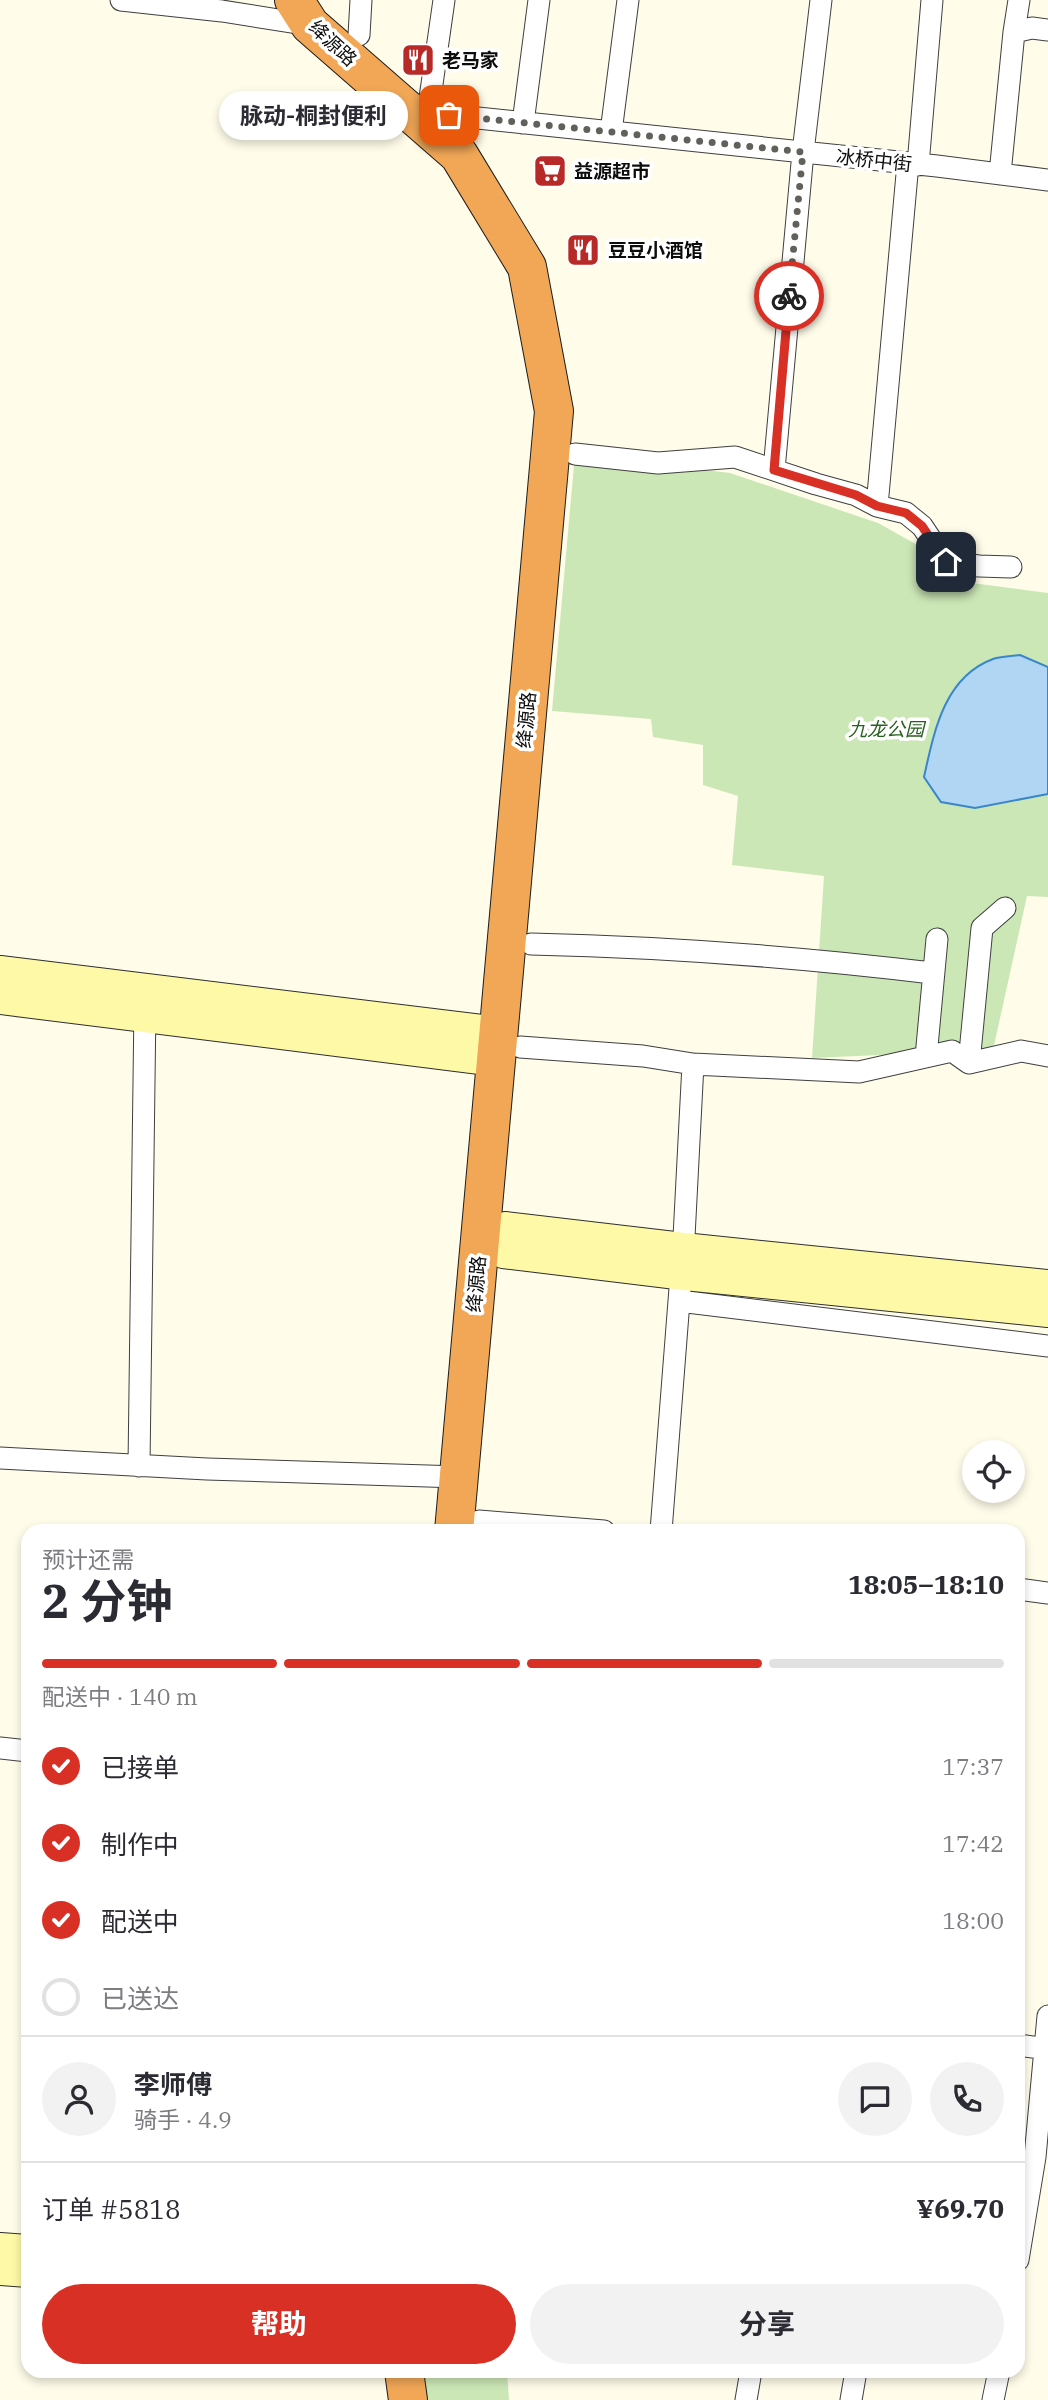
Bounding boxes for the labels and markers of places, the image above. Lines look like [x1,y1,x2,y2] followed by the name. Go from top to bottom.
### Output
[399,41,437,79] restaurant icon: 老马家
[442,48,499,72] place label: 老马家
[419,85,479,145] pin
[218,90,407,140] callout: 脉动-桐封便利
[531,152,569,190] supermarket icon: 益源超市
[574,159,650,183] place label: 益源超市
[564,231,602,269] restaurant icon: 豆豆小酒馆
[608,238,703,262] place label: 豆豆小酒馆
[916,532,976,592] pin

